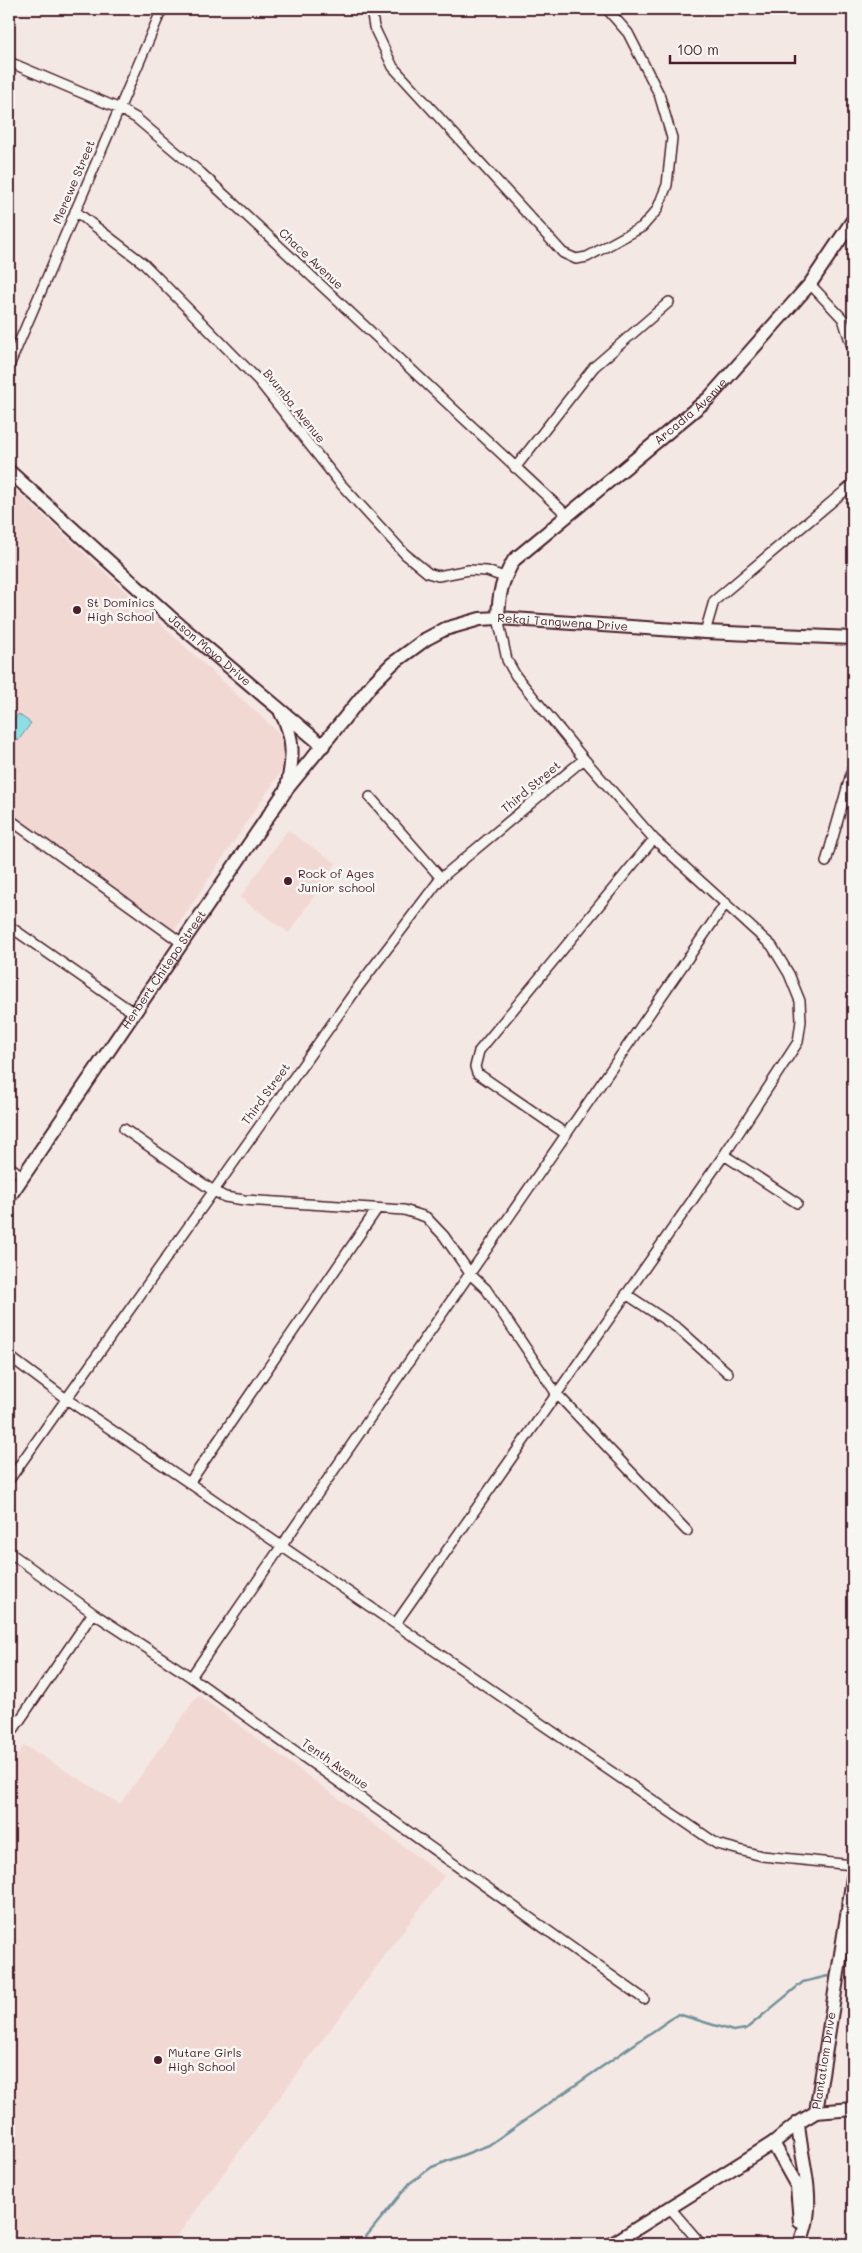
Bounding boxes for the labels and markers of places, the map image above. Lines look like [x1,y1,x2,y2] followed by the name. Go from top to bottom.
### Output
[87,594,155,624] place label: St Dominics High School
[71,604,83,616] marker: St Dominics High School
[298,865,375,895] place label: Rock of Ages Junior school
[282,875,294,887] marker: Rock of Ages Junior school
[168,2044,242,2074] place label: Mutare Girls High School
[152,2054,164,2066] marker: Mutare Girls High School

